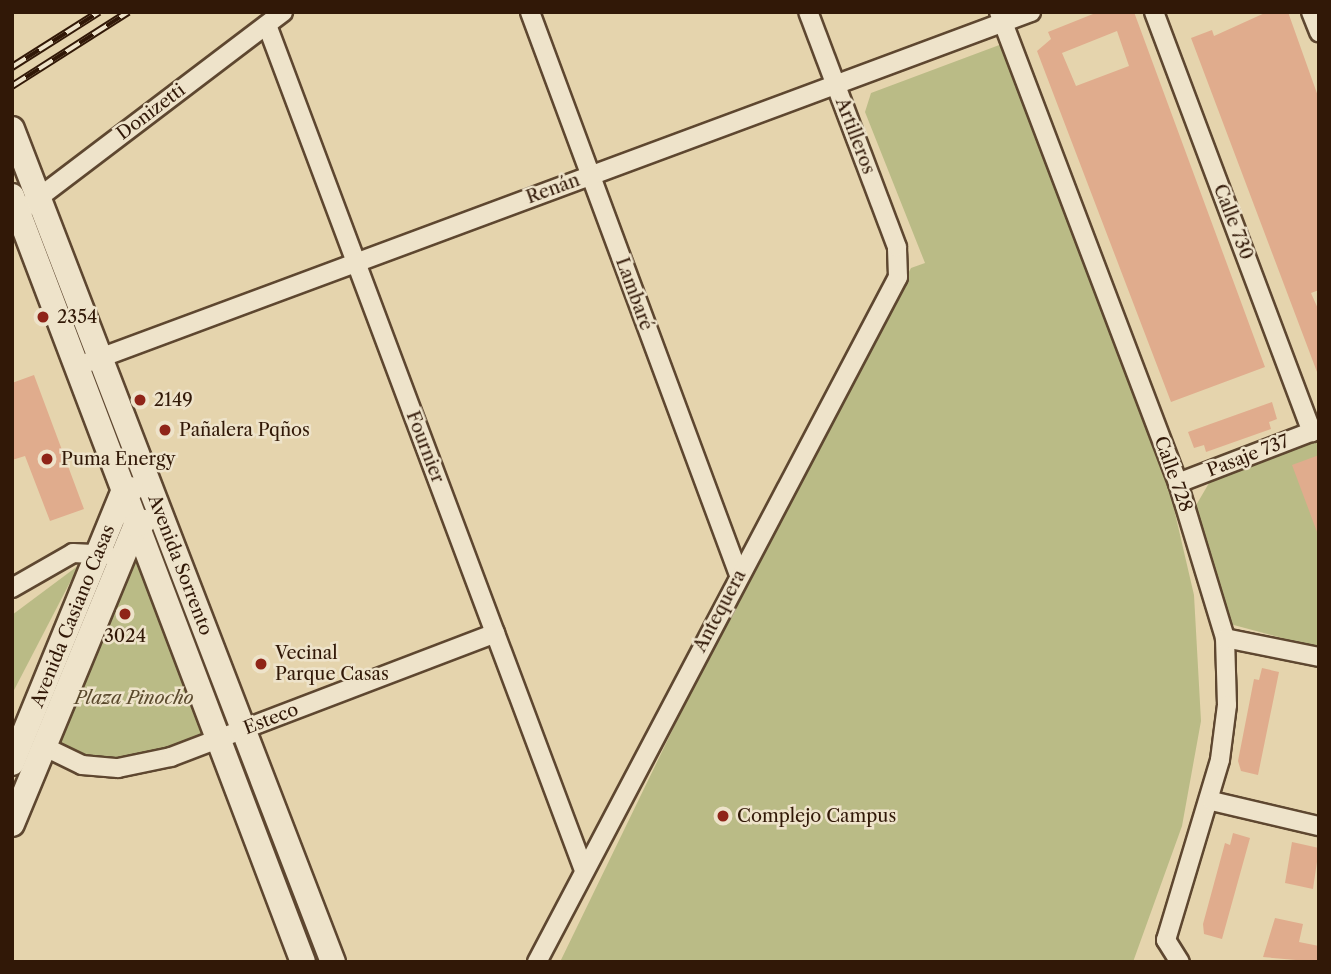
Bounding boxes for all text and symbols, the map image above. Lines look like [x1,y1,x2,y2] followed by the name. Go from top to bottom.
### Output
[113,79,189,145] street label: Donizetti
[831,95,879,177] street label: Artilleros
[523,169,583,209] street label: Renán
[1209,181,1257,263] street label: Calle 730
[611,255,657,333] street label: Lambaré
[57,306,97,328] place label: 2354
[35,309,51,325] marker: 2354
[154,389,193,411] place label: 2149
[132,392,148,408] marker: 2149
[401,408,449,486] street label: Fournier
[179,419,310,441] place label: Pañalera Pqños
[157,422,173,438] marker: Pañalera Pqños
[1204,430,1292,482] street label: Pasaje 737
[1149,433,1197,515] street label: Calle 728
[61,448,176,470] place label: Puma Energy
[39,451,55,467] marker: Puma Energy
[143,492,217,638] street label: Avenida Sorrento
[26,521,120,711] street label: Avenida Casiano Casas
[689,566,751,656] street label: Antequera
[117,606,133,622] marker: 3024
[104,625,146,647] place label: 3024
[275,643,389,686] place label: Vecinal Parque Casas
[253,656,269,672] marker: Vecinal Parque Casas
[75,687,193,709] park label: Plaza Pinocho
[240,699,302,739] street label: Esteco
[737,805,896,827] place label: Complejo Campus
[715,808,731,824] marker: Complejo Campus

